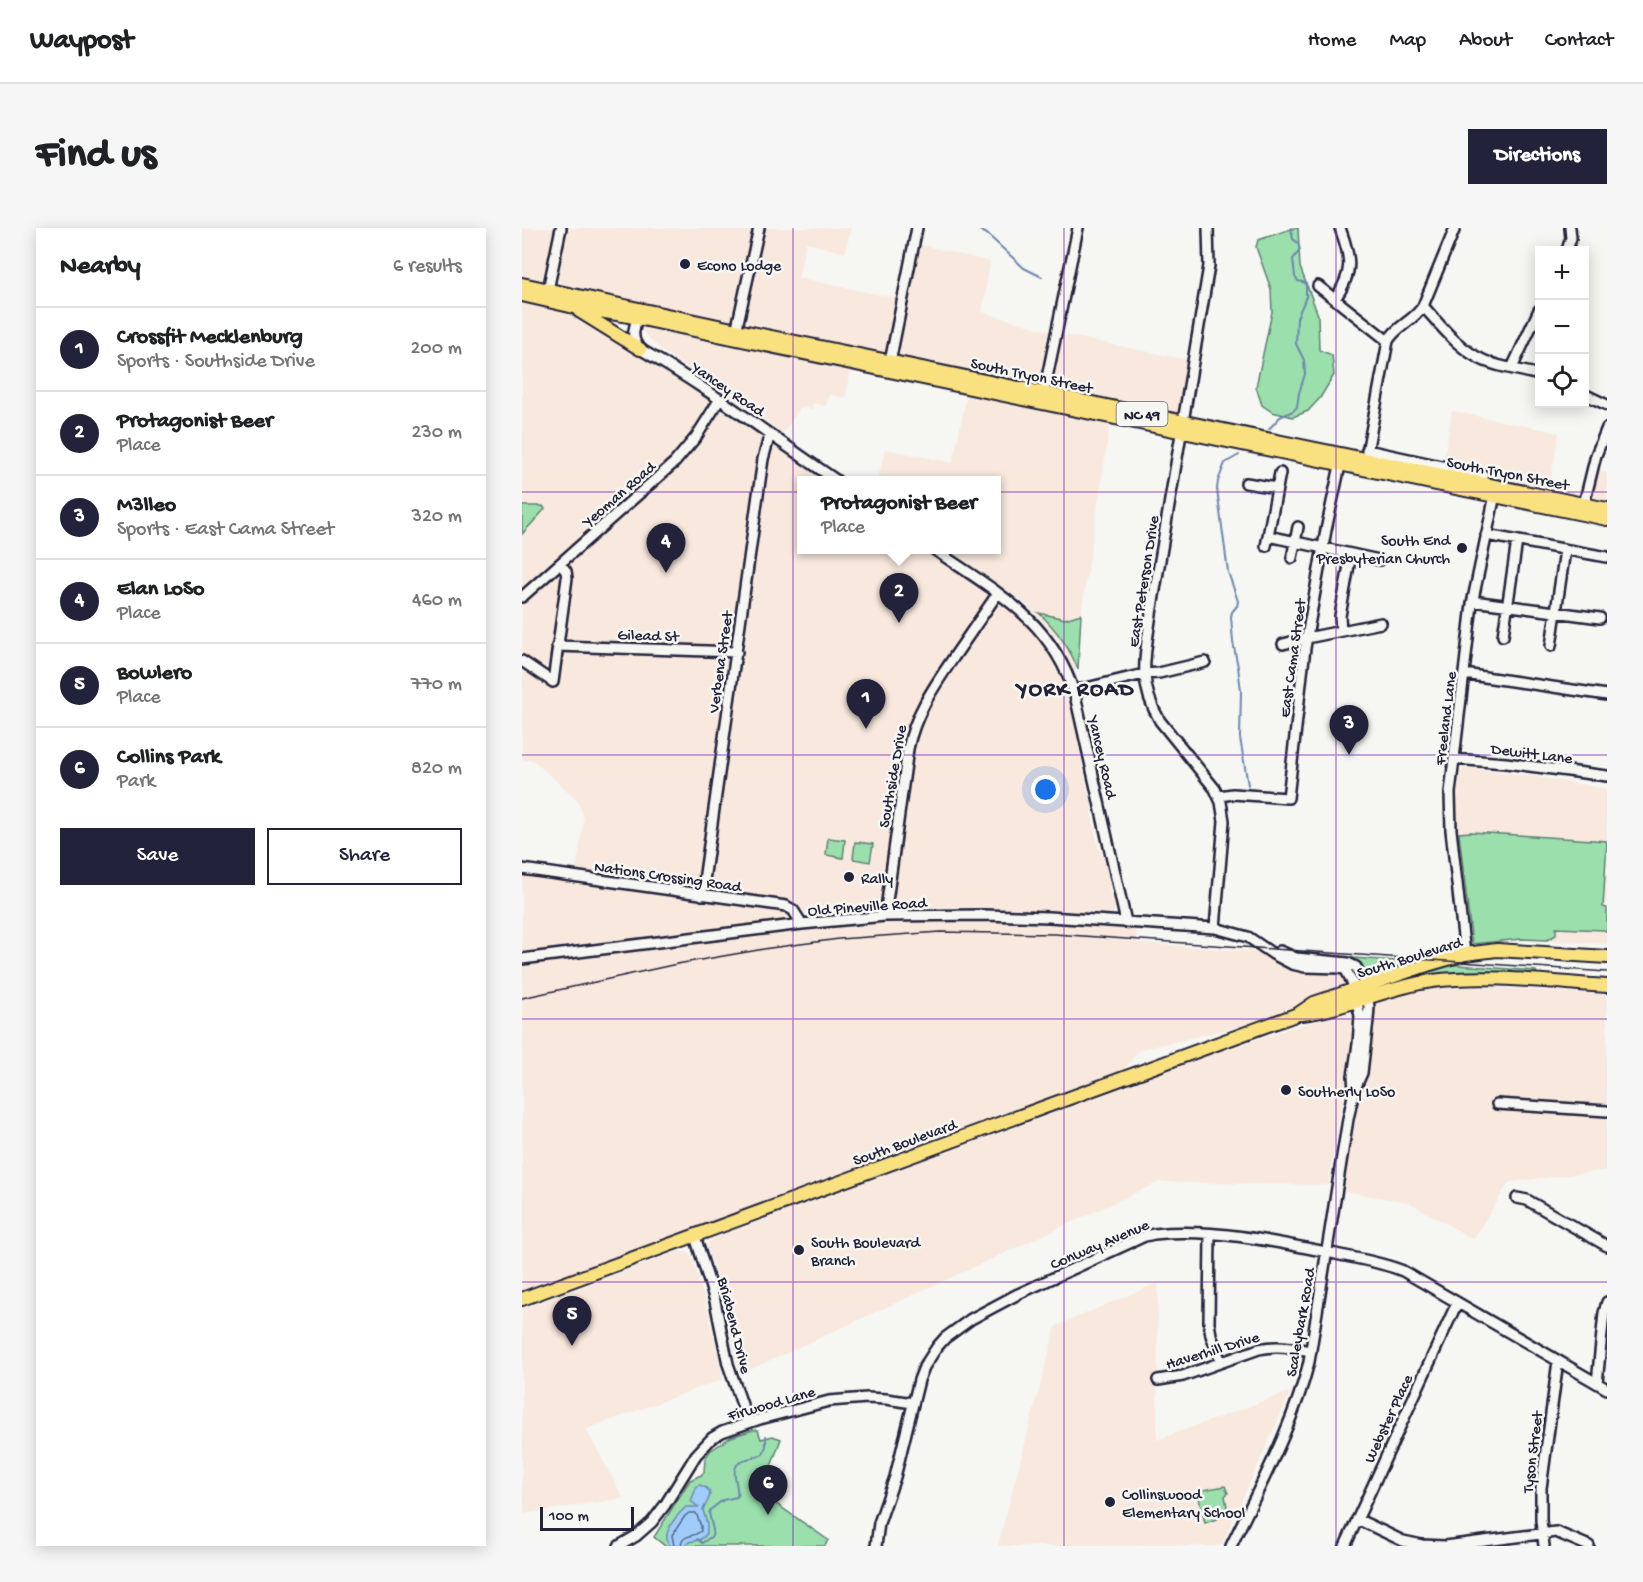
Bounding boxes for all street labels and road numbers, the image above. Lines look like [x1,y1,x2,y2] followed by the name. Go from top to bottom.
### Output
[969,355,1095,400] street label: South Tryon Street
[685,358,769,423] street label: Yancey Road
[1116,402,1168,426] road number: NC 49
[1445,454,1572,497] street label: South Tryon Street
[578,458,662,534] street label: Yeoman Road
[1126,514,1165,649] street label: East Peterson Drive
[1277,597,1312,719] street label: East Cama Street
[706,609,739,716] street label: Verbena Street
[617,627,680,648] street label: Gilead St
[1432,670,1463,767] street label: Freeland Lane
[1081,713,1120,803] street label: Yancey Road
[876,723,913,829] street label: Southside Drive
[1489,741,1574,770] street label: Dewitt Lane
[593,859,744,898] street label: Nations Crossing Road
[807,895,929,922] street label: Old Pineville Road
[1355,934,1466,984] street label: South Boulevard
[851,1116,961,1172] street label: South Boulevard
[1048,1217,1153,1276] street label: Conway Avenue
[1284,1265,1322,1379] street label: Scaleybark Road
[711,1275,754,1377] street label: Briabend Drive
[1164,1329,1263,1376] street label: Haverhill Drive
[1361,1372,1419,1467] street label: Webster Place
[725,1384,819,1427] street label: Firwood Lane
[1520,1409,1549,1495] street label: Tyson Street

